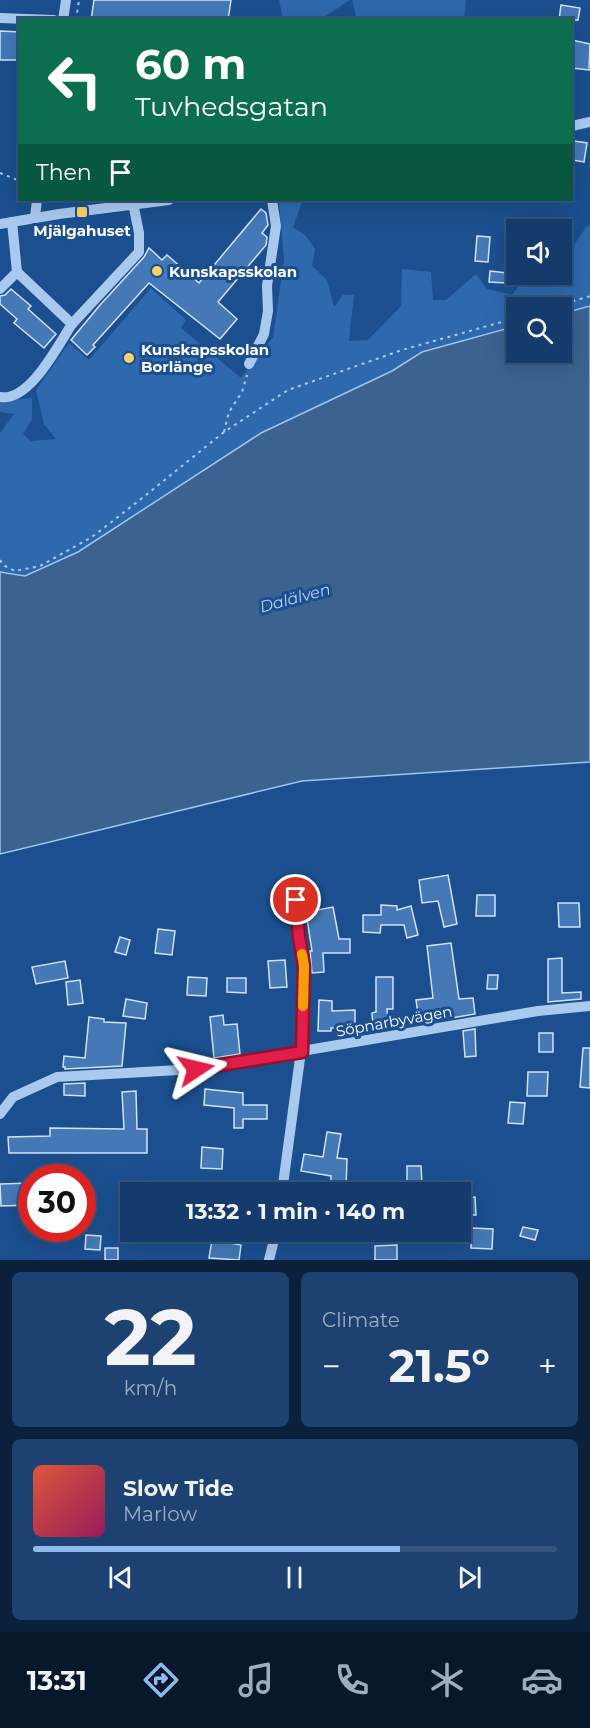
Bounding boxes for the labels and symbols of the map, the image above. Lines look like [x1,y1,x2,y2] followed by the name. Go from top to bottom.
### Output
[75,205,89,219] marker: Mjälgahuset
[33,221,131,240] place label: Mjälgahuset
[169,262,297,281] place label: Kunskapsskolan
[150,264,164,278] marker: Kunskapsskolan
[141,340,269,376] place label: Kunskapsskolan Borlänge
[122,351,136,365] marker: Kunskapsskolan Borlänge
[258,579,332,617] water label: Dalälven
[270,874,321,925] pin
[334,1001,454,1041] street label: Söpnarbyvägen
[164,1037,228,1101] position arrow
[18,1164,96,1242] speed limit sign: 30

